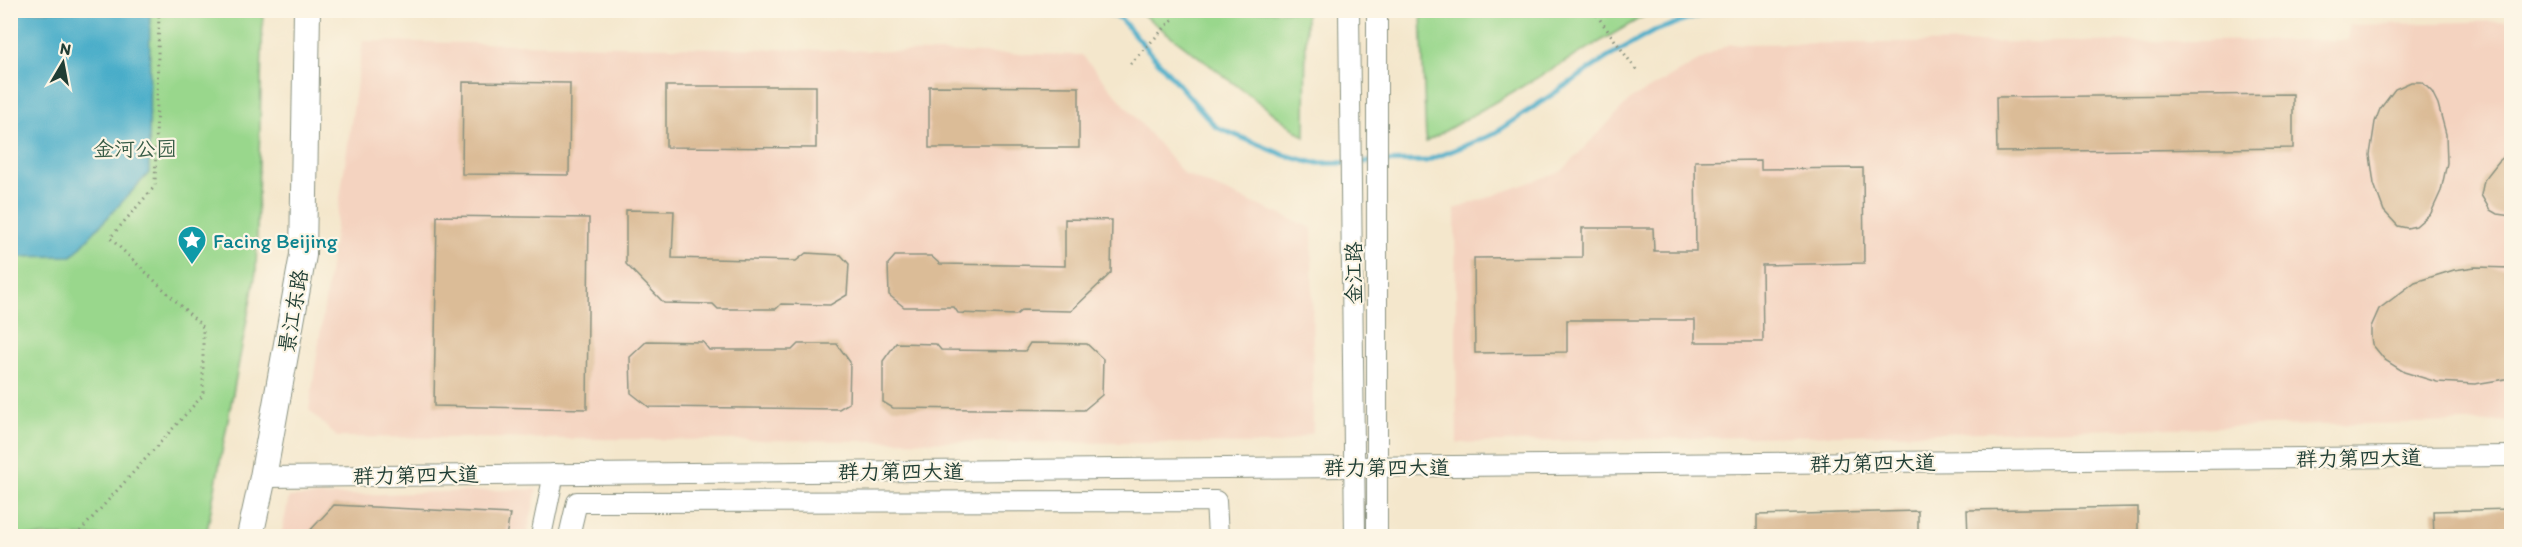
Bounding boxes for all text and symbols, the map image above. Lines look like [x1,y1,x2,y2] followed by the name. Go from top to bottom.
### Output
[33,33,93,93] north arrow
[59,38,72,59] text: N
[93,136,177,161] park label: 金河公园
[176,224,208,266] place icon: Facing Beijing
[213,228,338,253] place label: Facing Beijing
[1341,242,1366,305] street label: 金江路
[273,267,313,355] street label: 景江东路
[2296,444,2422,472] street label: 群力第四大道
[1810,449,1936,477] street label: 群力第四大道
[1324,455,1450,480] street label: 群力第四大道
[838,459,964,484] street label: 群力第四大道
[353,461,479,489] street label: 群力第四大道

